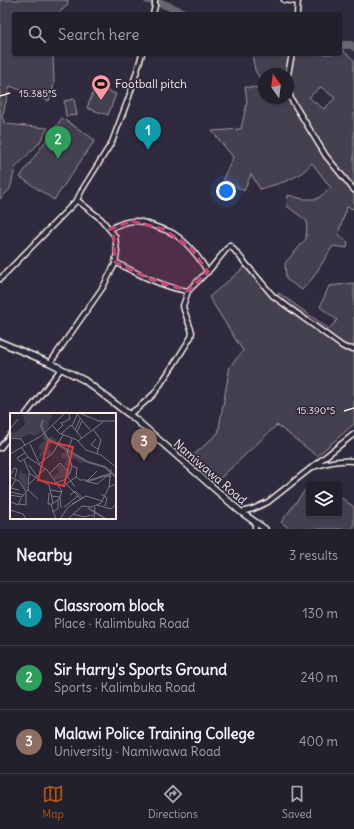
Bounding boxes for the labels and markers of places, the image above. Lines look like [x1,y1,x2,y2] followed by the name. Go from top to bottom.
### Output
[90,73,112,101] sports icon: Football pitch
[115,76,187,91] place label: Football pitch
[135,117,161,150] pin: 1
[45,126,71,159] pin: 2
[131,428,157,461] pin: 3

